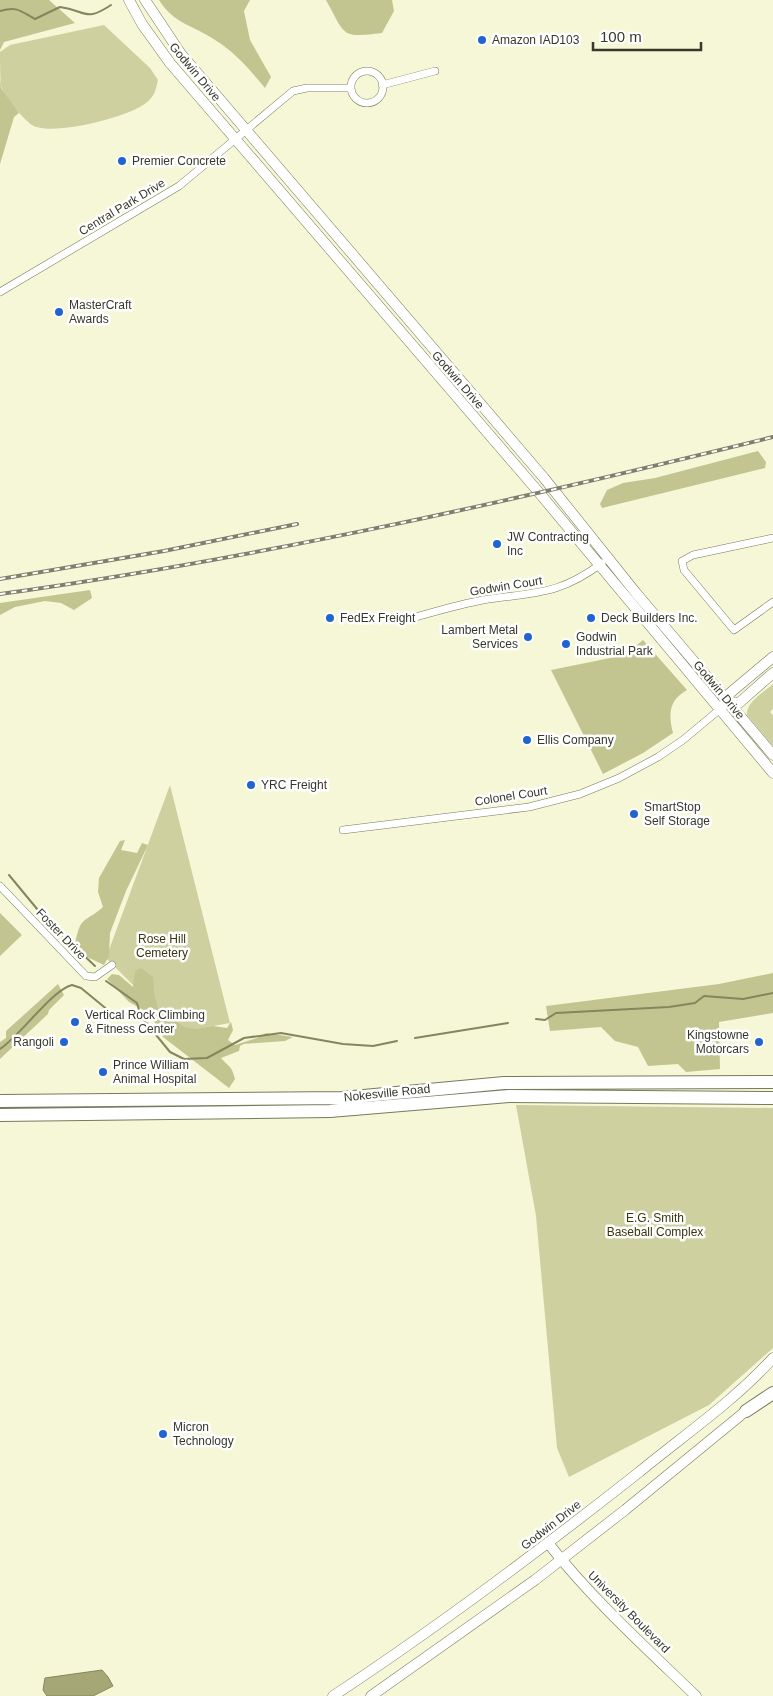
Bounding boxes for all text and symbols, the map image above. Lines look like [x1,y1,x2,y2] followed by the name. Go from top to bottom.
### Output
[593,20,700,52] scale bar
[600,28,642,45] text: 100 m
[492,33,580,47] place label: Amazon IAD103
[476,34,488,46] marker: Amazon IAD103
[166,40,224,104] street label: Godwin Drive
[132,154,226,168] place label: Premier Concrete
[116,155,128,167] marker: Premier Concrete
[76,176,168,238] street label: Central Park Drive
[69,298,132,326] place label: MasterCraft Awards
[53,306,65,318] marker: MasterCraft Awards
[429,348,487,412] street label: Godwin Drive
[507,530,589,558] place label: JW Contracting Inc
[491,538,503,550] marker: JW Contracting Inc
[469,573,544,599] street label: Godwin Court
[340,611,416,625] place label: FedEx Freight
[601,611,698,625] place label: Deck Builders Inc.
[324,612,336,624] marker: FedEx Freight
[585,612,597,624] marker: Deck Builders Inc.
[441,623,518,651] place label: Lambert Metal Services
[576,630,654,658] place label: Godwin Industrial Park
[522,631,534,643] marker: Lambert Metal Services
[560,638,572,650] marker: Godwin Industrial Park
[690,658,748,722] street label: Godwin Drive
[537,733,614,747] place label: Ellis Company
[521,734,533,746] marker: Ellis Company
[261,778,328,792] place label: YRC Freight
[245,779,257,791] marker: YRC Freight
[474,783,549,809] street label: Colonel Court
[644,800,710,828] place label: SmartStop Self Storage
[628,808,640,820] marker: SmartStop Self Storage
[33,906,89,963] street label: Foster Drive
[136,932,188,960] park label: Rose Hill Cemetery
[85,1008,205,1036] place label: Vertical Rock Climbing & Fitness Center
[69,1016,81,1028] marker: Vertical Rock Climbing & Fitness Center
[687,1028,749,1056] place label: Kingstowne Motorcars
[13,1035,54,1049] place label: Rangoli
[58,1036,70,1048] marker: Rangoli
[753,1036,765,1048] marker: Kingstowne Motorcars
[113,1058,196,1086] place label: Prince William Animal Hospital
[97,1066,109,1078] marker: Prince William Animal Hospital
[343,1082,431,1104] street label: Nokesville Road
[607,1211,703,1239] park label: E.G. Smith Baseball Complex
[173,1420,234,1448] place label: Micron Technology
[157,1428,169,1440] marker: Micron Technology
[518,1497,584,1553] street label: Godwin Drive
[585,1568,673,1656] street label: University Boulevard

